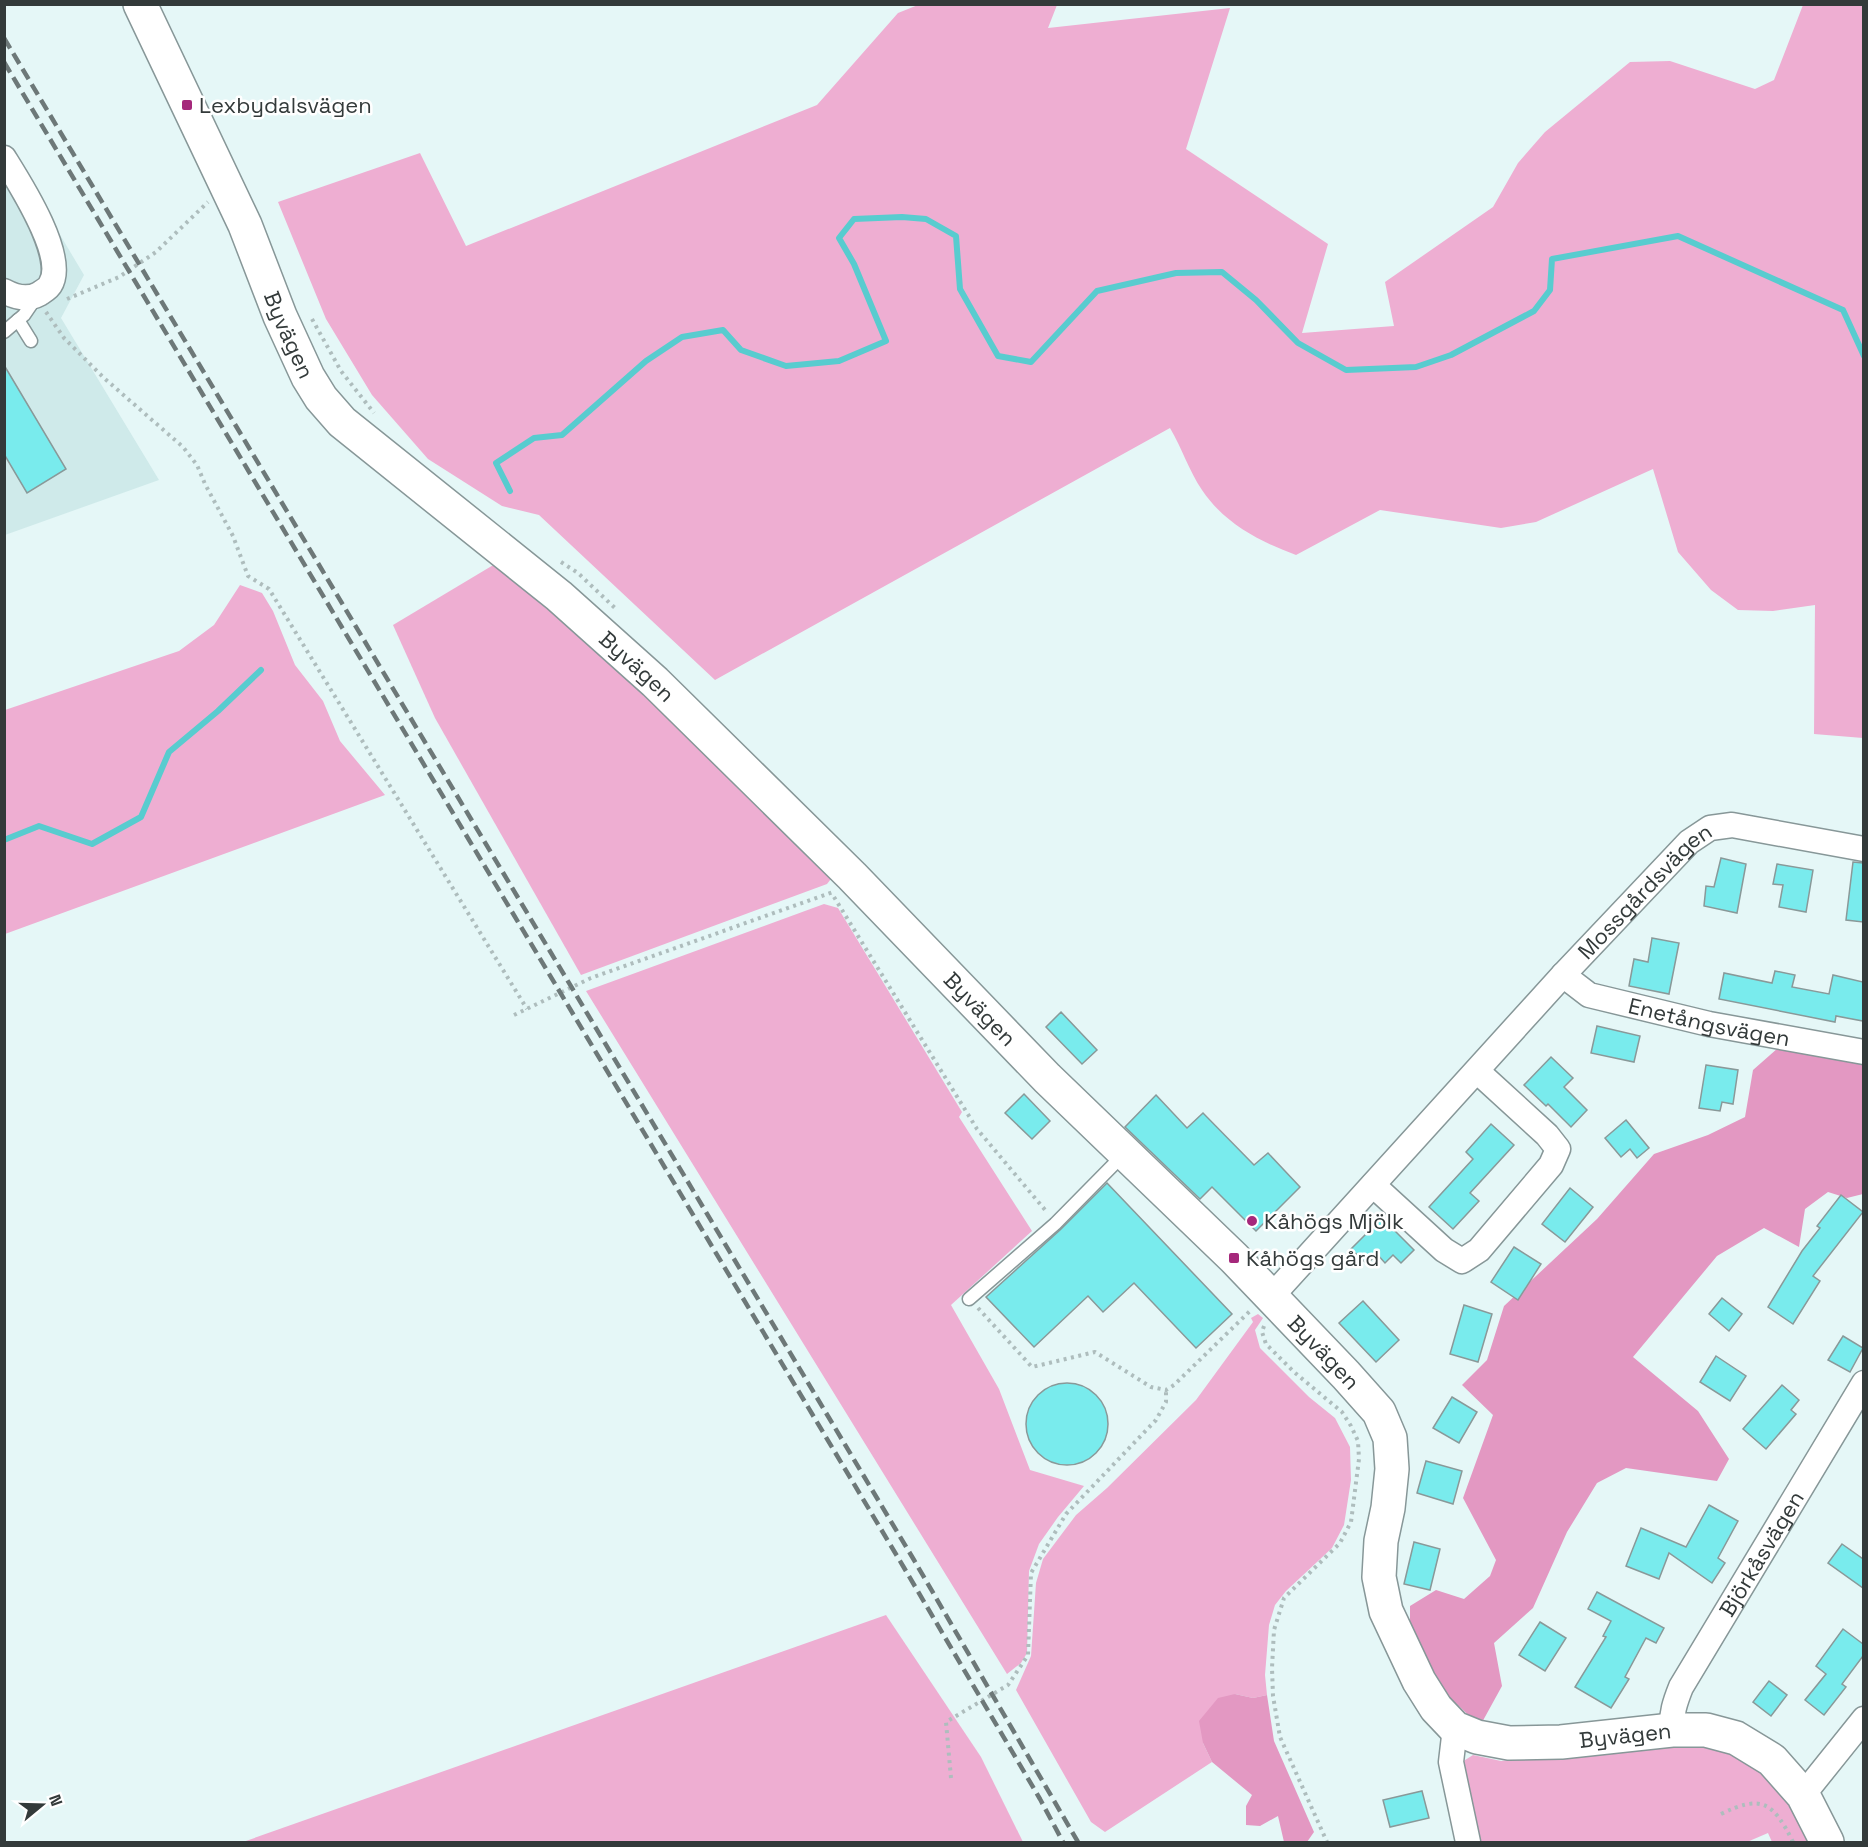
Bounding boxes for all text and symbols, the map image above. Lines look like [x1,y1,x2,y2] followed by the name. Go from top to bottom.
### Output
[199,91,372,119] place label: Lexbydalsvägen
[180,98,194,112] marker: Lexbydalsvägen
[258,287,321,383] street label: Byvägen
[593,625,681,708] street label: Byvägen
[1571,817,1717,965] street label: Mossgårdsvägen
[938,966,1022,1052] street label: Byvägen
[1625,991,1792,1052] street label: Enetångsvägen
[1264,1207,1404,1235] place label: Kåhögs Mjölk
[1245,1214,1259,1228] marker: Kåhögs Mjölk
[1246,1244,1379,1272] place label: Kåhögs gård
[1227,1251,1241,1265] marker: Kåhögs gård
[1282,1309,1366,1395] street label: Byvägen
[1713,1486,1810,1622] street label: Björkåsvägen
[1578,1716,1673,1754] street label: Byvägen
[12,1775,72,1835] north arrow
[44,1792,67,1809] text: N

